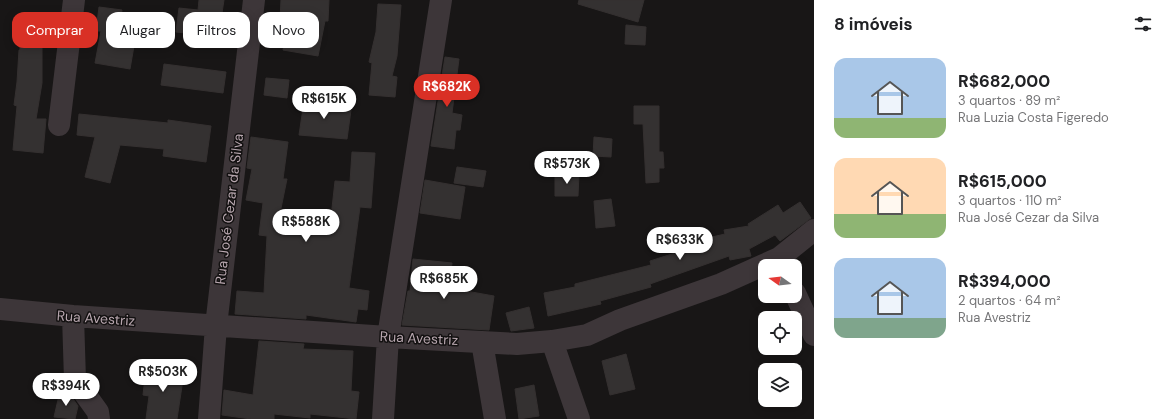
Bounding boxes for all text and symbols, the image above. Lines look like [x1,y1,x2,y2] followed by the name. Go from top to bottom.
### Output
[12,12,98,48] chip: Comprar
[106,12,175,48] chip: Alugar
[183,12,250,48] chip: Filtros
[258,12,319,48] chip: Novo
[834,13,913,35] text: 8 imóveis
[1132,13,1154,35] icon: filters
[958,70,1050,92] text: R$682,000
[414,74,480,108] pin: R$682K
[866,74,914,122] icon: home
[423,78,471,95] text: R$682K
[291,86,357,120] pin: R$615K
[301,90,347,107] text: R$615K
[958,92,1060,109] text: 3 quartos · 89 m²
[958,109,1109,126] text: Rua Luzia Costa Figeredo
[211,132,247,286] street label: Rua José Cezar da Silva
[534,151,600,185] pin: R$573K
[543,155,591,172] text: R$573K
[958,170,1047,192] text: R$615,000
[866,174,914,222] icon: home
[958,192,1062,209] text: 3 quartos · 110 m²
[273,209,339,243] pin: R$588K
[958,209,1099,226] text: Rua José Cezar da Silva
[281,213,331,230] text: R$588K
[647,227,713,261] pin: R$633K
[656,231,704,248] text: R$633K
[758,259,802,303] north arrow
[758,259,802,407] map controls
[411,266,477,300] pin: R$685K
[419,270,469,287] text: R$685K
[958,270,1051,292] text: R$394,000
[866,274,914,322] icon: home
[958,292,1060,309] text: 2 quartos · 64 m²
[56,306,136,330] street label: Rua Avestriz
[958,309,1031,326] text: Rua Avestriz
[758,311,802,355] button: locate
[379,327,459,349] street label: Rua Avestriz
[130,359,196,393] pin: R$503K
[138,363,188,380] text: R$503K
[758,363,802,407] button: layers
[33,373,99,407] pin: R$394K
[42,377,90,394] text: R$394K

